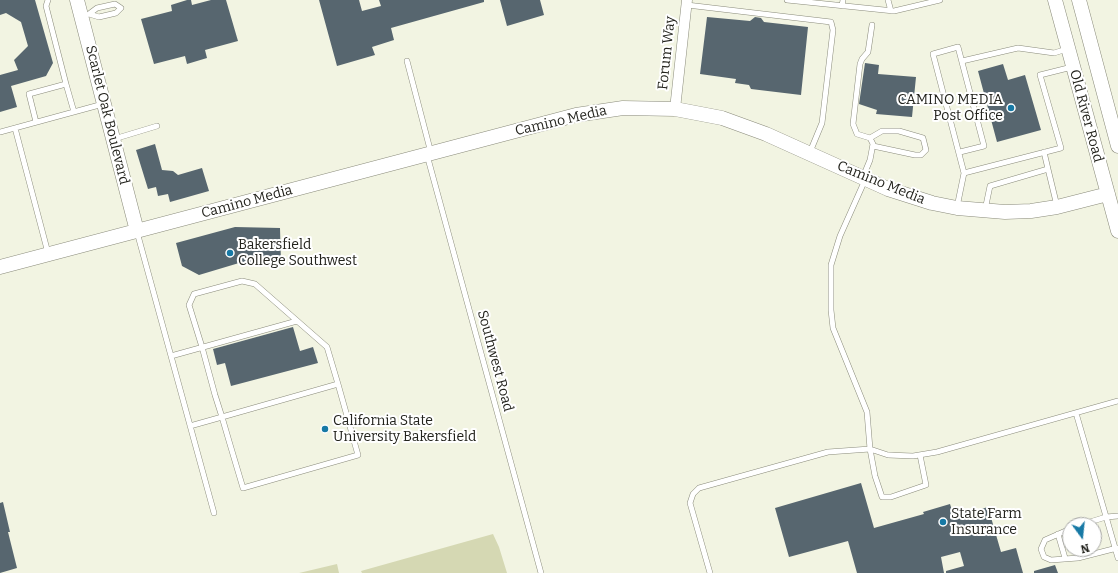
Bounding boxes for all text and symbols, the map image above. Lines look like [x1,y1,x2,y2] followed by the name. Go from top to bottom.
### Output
[655,15,679,91] street label: Forum Way
[82,44,132,186] street label: Scarlet Oak Boulevard
[1066,68,1106,164] street label: Old River Road
[898,92,1003,124] place label: CAMINO MEDIA Post Office
[514,102,608,140] street label: Camino Media
[1006,103,1016,113] marker: CAMINO MEDIA Post Office
[835,158,927,208] street label: Camino Media
[200,182,294,222] street label: Camino Media
[238,237,357,270] place label: Bakersfield College Southwest
[225,248,235,258] marker: Bakersfield College Southwest
[473,308,517,414] street label: Southwest Road
[333,413,476,446] place label: California State University Bakersfield
[320,424,330,434] marker: California State University Bakersfield
[951,506,1022,538] place label: State Farm Insurance
[938,517,948,527] marker: State Farm Insurance
[1062,517,1102,557] north arrow
[1079,541,1091,555] text: N

